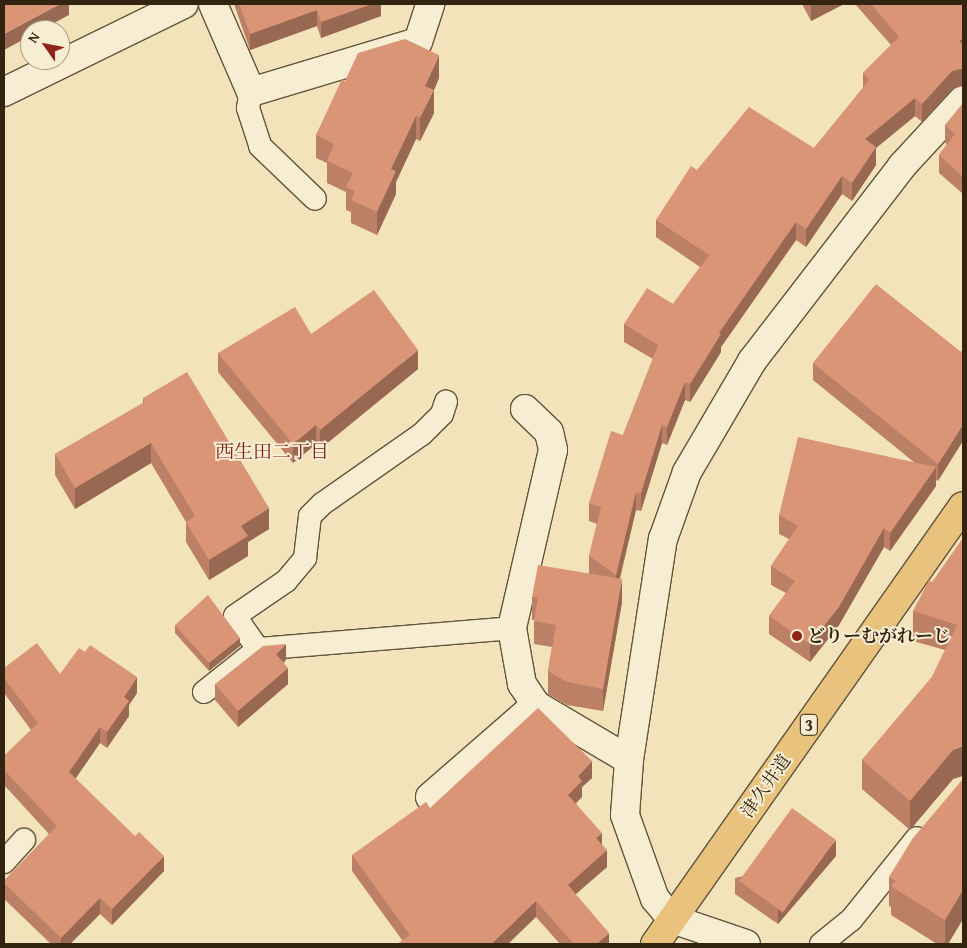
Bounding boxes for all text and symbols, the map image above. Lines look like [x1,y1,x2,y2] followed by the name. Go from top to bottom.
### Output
[20,20,70,70] north arrow
[22,28,44,47] text: N
[215,441,329,463] district label: 西生田二丁目
[807,625,951,647] place label: どりーむがれーじ
[791,630,803,642] marker: どりーむがれーじ
[799,712,819,738] road number: 3
[737,750,795,822] street label: 津久井道

